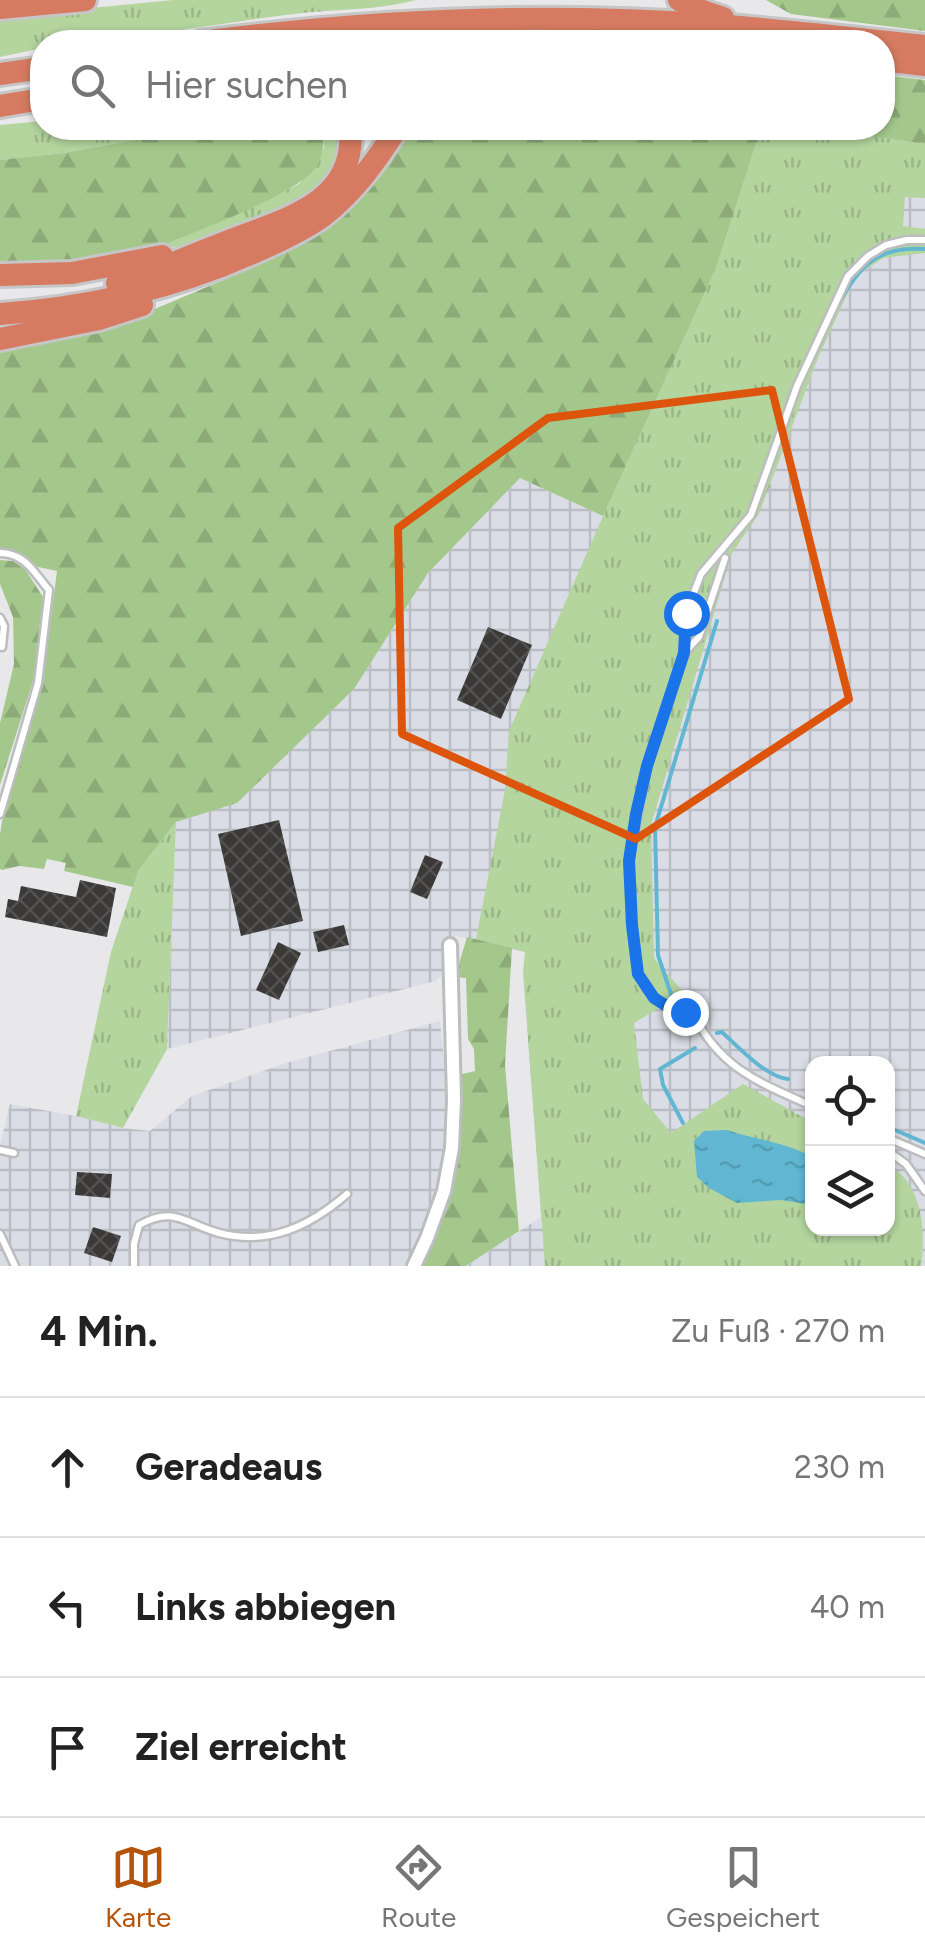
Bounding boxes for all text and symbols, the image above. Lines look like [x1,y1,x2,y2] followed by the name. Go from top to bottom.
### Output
[30,30,895,140] search box
[65,58,120,113] icon: search
[145,62,348,108] text: Hier suchen
[664,591,710,637] route start
[663,990,709,1036] route end
[805,1056,895,1236] map controls
[805,1056,895,1146] button: locate
[805,1146,895,1236] button: layers
[40,1306,158,1357] text: 4 Min.
[671,1312,885,1350] text: Zu Fuß · 270 m
[40,1440,95,1495] icon: ahead
[135,1444,322,1490] text: Geradeaus
[794,1448,885,1486] text: 230 m
[40,1580,95,1635] icon: left
[135,1584,396,1630] text: Links abbiegen
[809,1588,885,1626] text: 40 m
[40,1720,95,1775] icon: arrive
[135,1724,347,1770] text: Ziel erreicht
[105,1840,171,1934] tab: Karte
[381,1840,456,1934] tab: Route
[666,1840,820,1934] tab: Gespeichert

